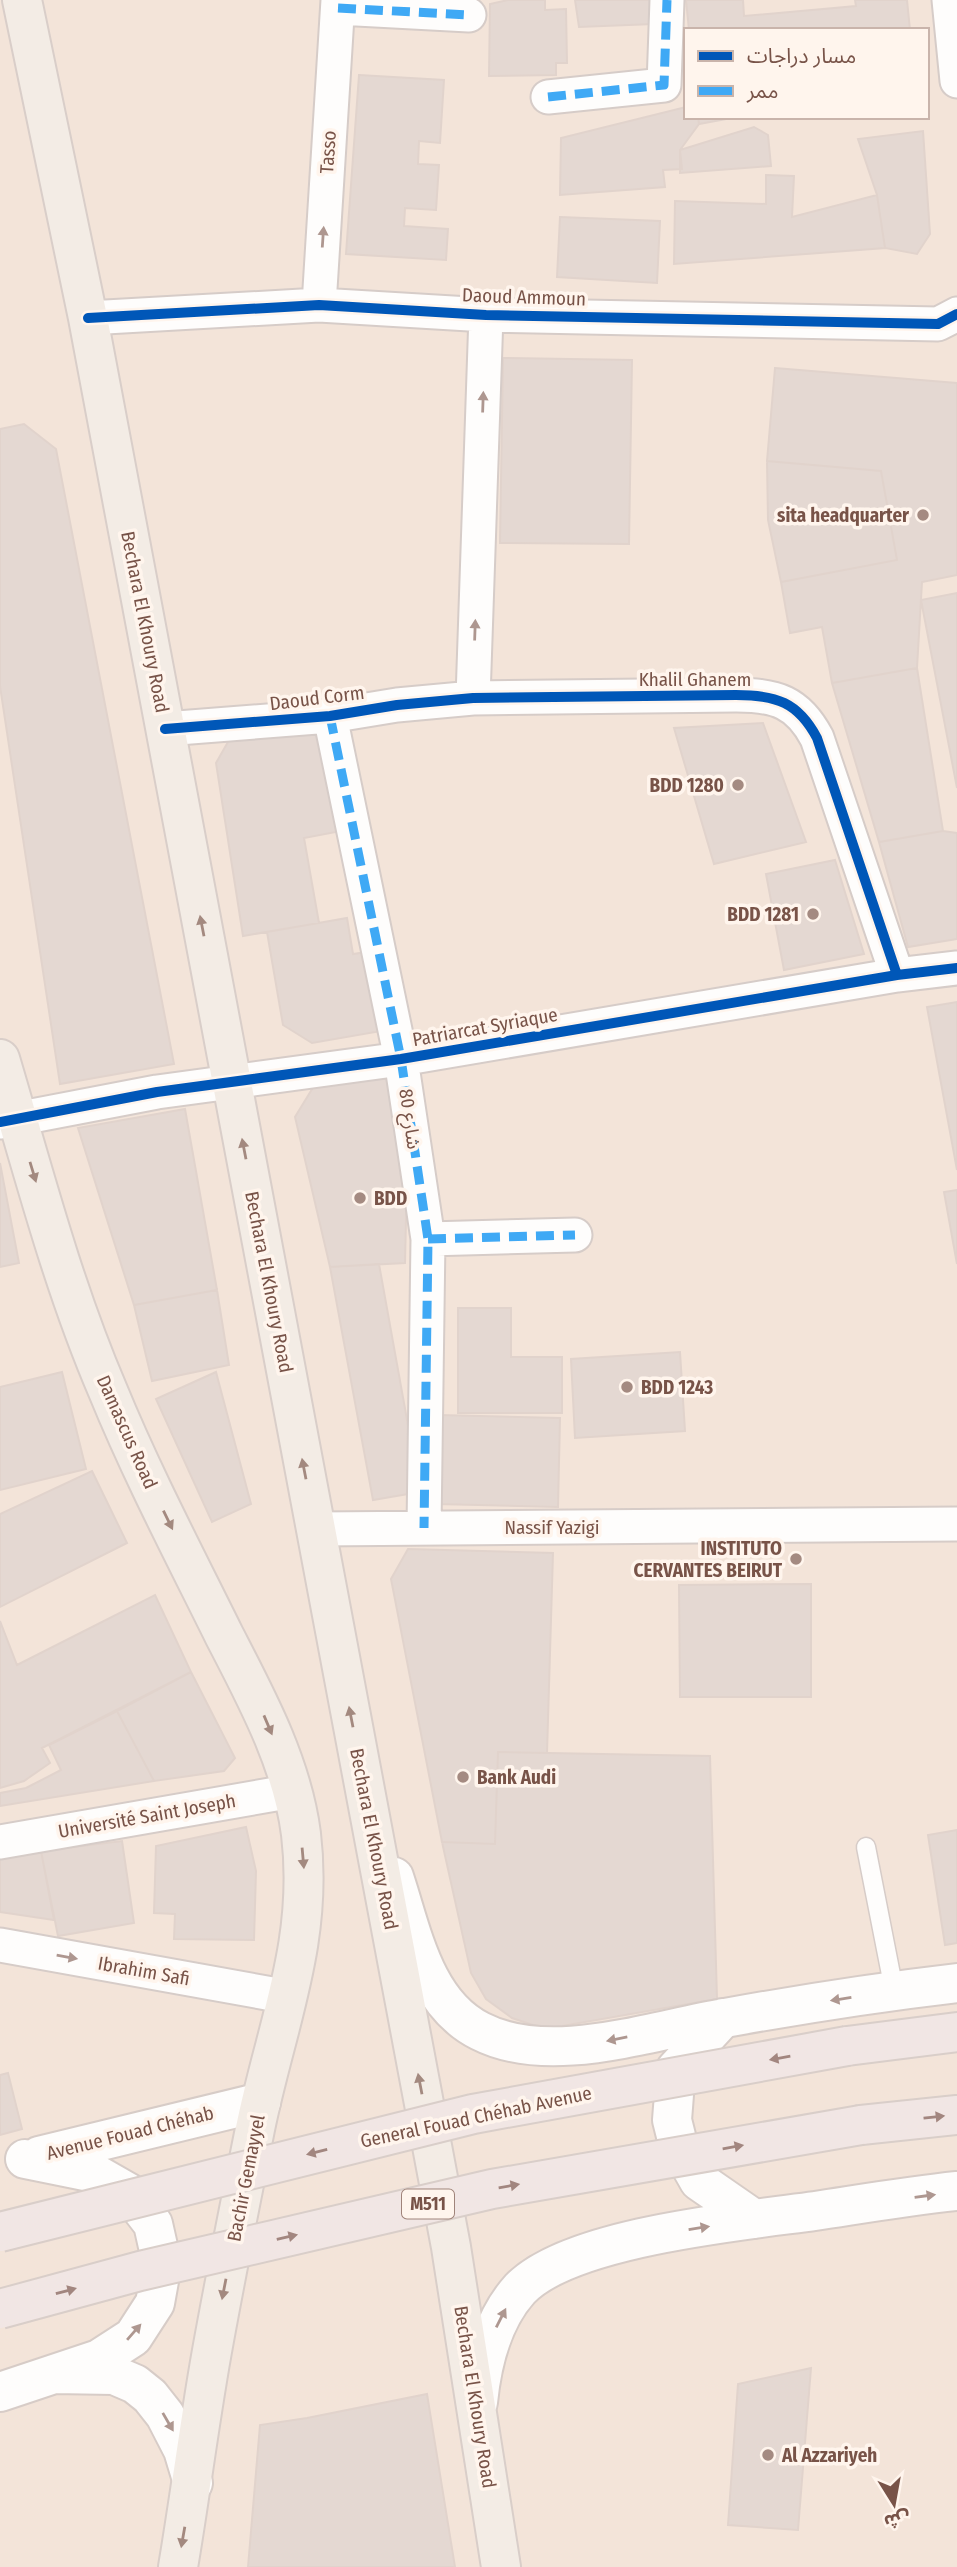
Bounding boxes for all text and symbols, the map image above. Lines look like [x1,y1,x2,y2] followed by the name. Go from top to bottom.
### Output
[684,28,929,119] legend
[747,43,856,69] text: مسار دراجات
[746,78,778,104] text: ممر
[315,130,341,174] street label: Tasso
[318,225,329,247] one-way arrow
[462,283,586,311] street label: Daoud Ammoun
[477,391,489,413] one-way arrow
[777,504,910,527] place label: sita headquarter
[915,507,931,523] marker: sita headquarter
[116,529,174,715] street label: Bechara El Khoury Road
[470,618,481,640] one-way arrow
[639,668,751,691] street label: Khalil Ghanem
[268,681,366,715] street label: Daoud Corm
[650,774,724,797] place label: BDD 1280
[730,777,746,793] marker: BDD 1280
[727,903,799,926] place label: BDD 1281
[805,906,821,922] marker: BDD 1281
[196,914,207,936] one-way arrow
[411,1003,559,1051] street label: Patriarcat Syriaque
[392,1087,426,1151] street label: شارع 80
[238,1138,249,1160] one-way arrow
[29,1161,39,1182] one-way arrow
[374,1187,407,1210] place label: BDD
[240,1189,298,1375] street label: Bechara El Khoury Road
[352,1190,368,1206] marker: BDD
[92,1372,162,1492] street label: Damascus Road
[641,1376,713,1399] place label: BDD 1243
[619,1379,635,1395] marker: BDD 1243
[299,1458,310,1480] one-way arrow
[162,1510,173,1530] one-way arrow
[504,1516,600,1539] street label: Nassif Yazigi
[634,1537,783,1582] place label: INSTITUTO CERVANTES BEIRUT
[788,1551,804,1567] marker: INSTITUTO CERVANTES BEIRUT
[345,1706,356,1728] one-way arrow
[263,1714,274,1735] one-way arrow
[345,1746,403,1932] street label: Bechara El Khoury Road
[477,1766,556,1789] place label: Bank Audi
[455,1769,471,1785] marker: Bank Audi
[56,1789,238,1843] street label: Université Saint Joseph
[298,1847,309,1869] one-way arrow
[56,1952,78,1963] one-way arrow
[96,1952,192,1990] street label: Ibrahim Safi
[830,1994,852,2005] one-way arrow
[606,2033,628,2044] one-way arrow
[769,2053,791,2064] one-way arrow
[414,2073,425,2095] one-way arrow
[358,2081,594,2153] street label: General Fouad Chéhab Avenue
[44,2101,216,2165] street label: Avenue Fouad Chéhab
[923,2112,945,2123] one-way arrow
[222,2113,270,2243] street label: Bachir Gemayyel
[722,2141,744,2152] one-way arrow
[306,2147,328,2158] one-way arrow
[498,2181,520,2192] one-way arrow
[402,2190,454,2218] road number: M511
[914,2190,936,2201] one-way arrow
[688,2222,710,2233] one-way arrow
[276,2231,298,2242] one-way arrow
[218,2278,229,2300] one-way arrow
[55,2285,77,2296] one-way arrow
[449,2304,501,2490] street label: Bechara El Khoury Road
[494,2308,506,2328] one-way arrow
[126,2323,142,2341] one-way arrow
[162,2412,174,2431] one-way arrow
[781,2444,877,2467] place label: Al Azzariyeh
[760,2447,776,2463] marker: Al Azzariyeh
[859,2469,929,2539] north arrow
[882,2506,912,2534] text: ش
[177,2527,188,2549] one-way arrow

